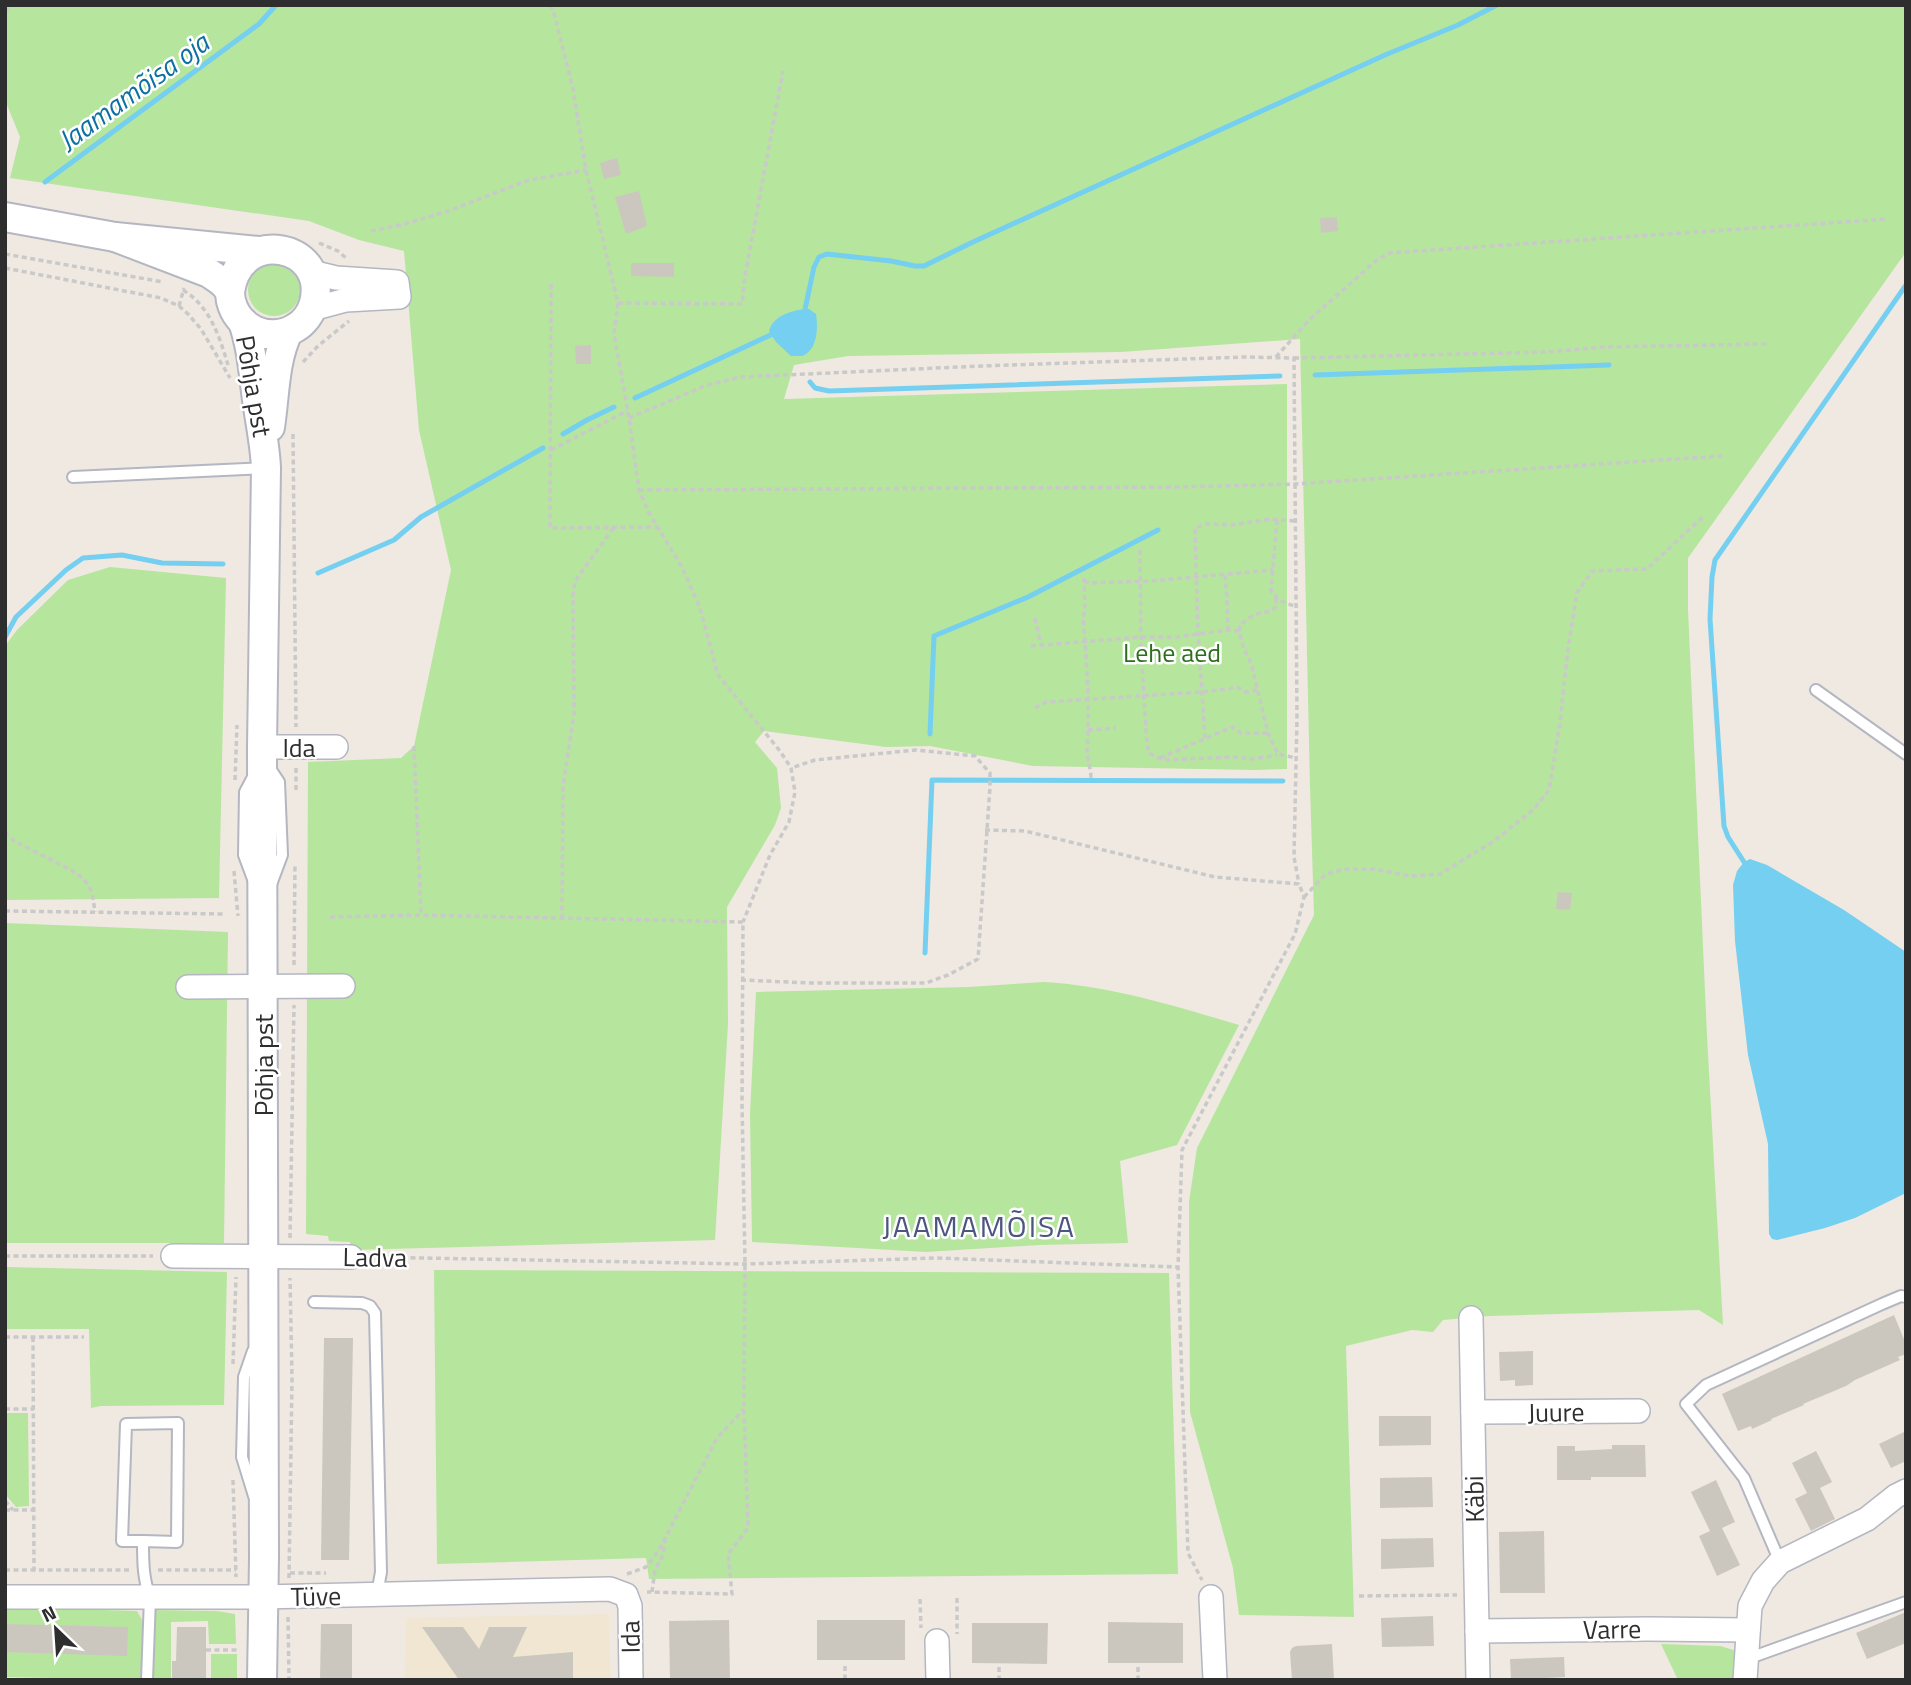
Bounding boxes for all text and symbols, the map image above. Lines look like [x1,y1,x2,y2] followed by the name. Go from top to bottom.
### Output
[48,20,219,161] water label: Jaamamõisa oja
[226,332,282,440] street label: Põhja pst
[1123,633,1221,672] park label: Lehe aed
[282,728,316,767] street label: Ida
[244,1014,283,1116] street label: Põhja pst
[882,1203,1076,1249] district label: JAAMAMÕISA
[342,1237,408,1277] street label: Ladva
[1527,1392,1585,1432] street label: Juure
[1454,1475,1494,1523] street label: Käbi
[290,1576,342,1616] street label: Tüve
[21,1594,91,1664] north arrow
[37,1597,61,1629] text: N
[1583,1609,1641,1649] street label: Varre
[610,1620,650,1654] street label: Ida

